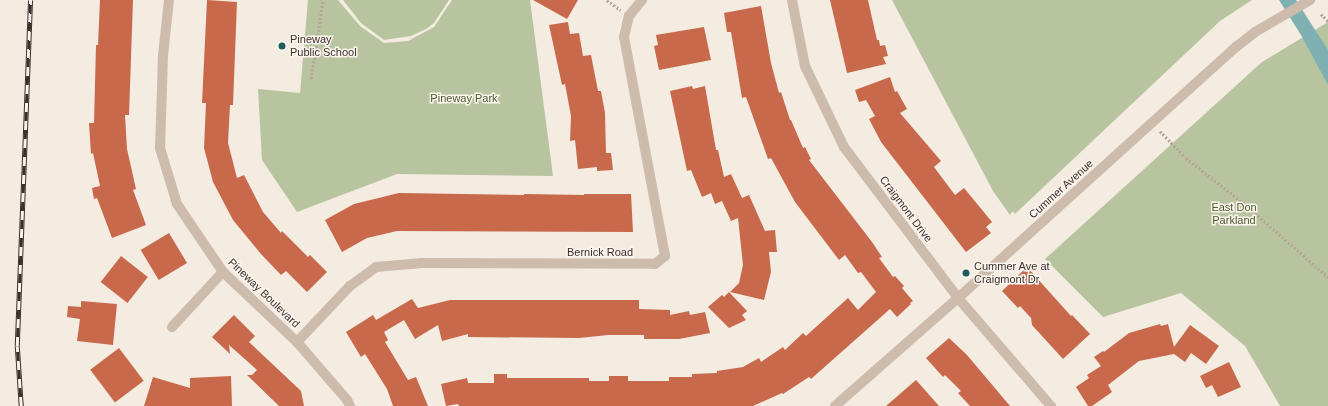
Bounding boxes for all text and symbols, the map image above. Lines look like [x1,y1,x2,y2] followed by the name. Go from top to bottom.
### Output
[290,33,357,59] place label: Pineway Public School
[277,41,287,51] marker: Pineway Public School
[430,91,498,105] park label: Pineway Park
[1026,157,1096,221] street label: Cummer Avenue
[877,173,935,245] street label: Craigmont Drive
[1211,201,1257,227] park label: East Don Parkland
[567,245,633,259] street label: Bernick Road
[226,256,302,330] street label: Pineway Boulevard
[974,260,1050,286] place label: Cummer Ave at Craigmont Dr
[961,268,971,278] marker: Cummer Ave at Craigmont Dr

